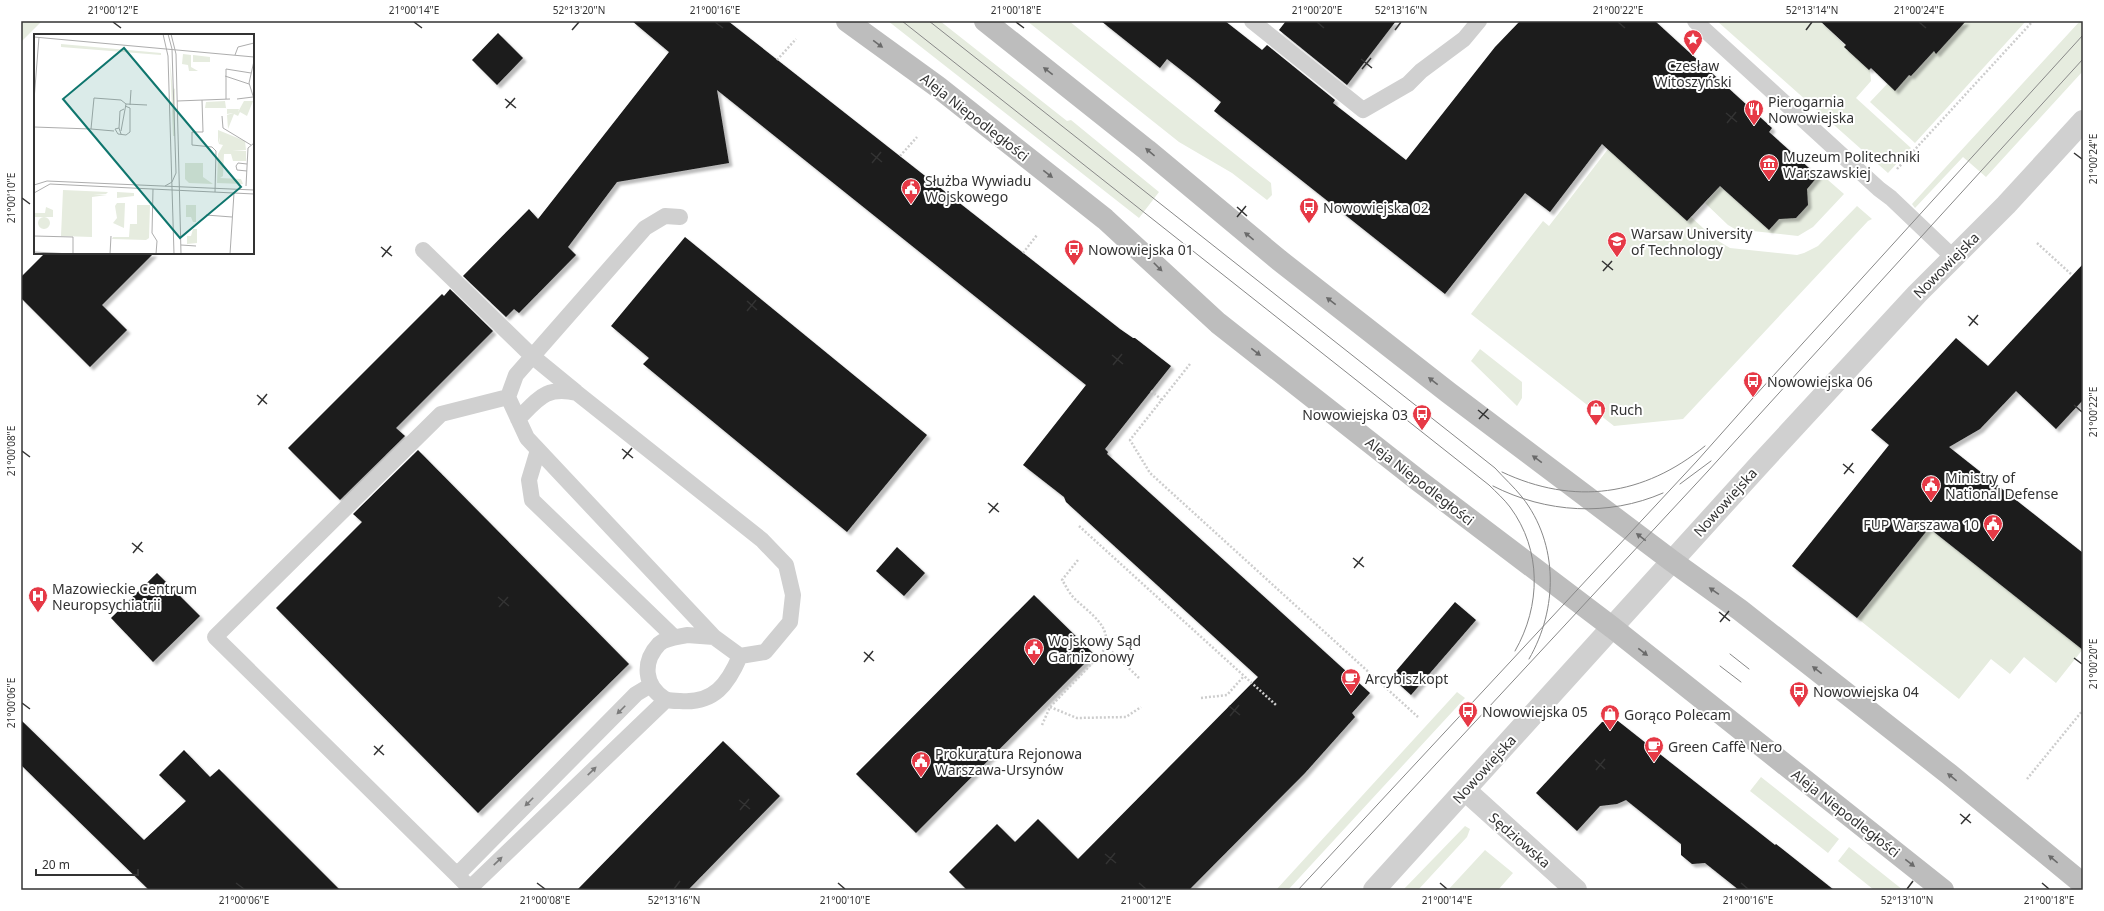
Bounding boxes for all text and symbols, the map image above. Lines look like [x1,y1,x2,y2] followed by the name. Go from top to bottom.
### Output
[88,3,138,17] text: 21°00'12"E
[389,3,439,17] text: 21°00'14"E
[553,3,605,17] text: 52°13'20"N
[690,3,740,17] text: 21°00'16"E
[991,3,1041,17] text: 21°00'18"E
[1292,3,1342,17] text: 21°00'20"E
[1375,3,1427,17] text: 52°13'16"N
[1593,3,1643,17] text: 21°00'22"E
[1786,3,1838,17] text: 52°13'14"N
[1894,3,1944,17] text: 21°00'24"E
[1682,28,1704,56] place icon: Czesław Witoszyński
[34,34,254,254] inset map
[873,40,884,48] one-way arrow
[1654,56,1732,91] place label: Czesław Witoszyński
[1043,67,1054,75] one-way arrow
[917,69,1033,165] street label: Aleja Niepodległości
[1768,92,1854,127] place label: Pierogarnia Nowowiejska
[1743,98,1765,126] restaurant icon: Pierogarnia Nowowiejska
[2086,134,2100,184] text: 21°00'24"E
[1145,147,1155,156] one-way arrow
[1783,147,1920,182] place label: Muzeum Politechniki Warszawskiej
[1758,153,1780,181] museum icon: Muzeum Politechniki Warszawskiej
[1043,170,1054,178] one-way arrow
[925,171,1032,206] place label: Służba Wywiadu Wojskowego
[4,173,18,223] text: 21°00'10"E
[900,177,922,205] public building icon: Służba Wywiadu Wojskowego
[1298,196,1320,224] bus stop icon: Nowowiejska 02
[1323,198,1429,217] place label: Nowowiejska 02
[1631,224,1753,259] place label: Warsaw University of Technology
[1909,228,1983,302] street label: Nowowiejska
[1606,230,1628,258] school or university icon: Warsaw University of Technology
[1244,232,1255,240] one-way arrow
[1063,238,1085,266] bus stop icon: Nowowiejska 01
[1088,240,1194,259] place label: Nowowiejska 01
[1153,262,1163,272] one-way arrow
[1325,296,1336,305] one-way arrow
[1251,348,1262,357] one-way arrow
[1742,370,1764,398] bus stop icon: Nowowiejska 06
[1767,372,1873,391] place label: Nowowiejska 06
[1428,376,1439,385] one-way arrow
[2086,387,2100,437] text: 21°00'22"E
[1585,398,1607,426] shop icon: Ruch
[1610,400,1643,419] place label: Ruch
[1411,403,1433,431] bus stop icon: Nowowiejska 03
[1302,405,1408,424] place label: Nowowiejska 03
[4,426,18,476] text: 21°00'08"E
[1362,433,1478,529] street label: Aleja Niepodległości
[1532,455,1543,463] one-way arrow
[1689,464,1761,540] street label: Nowowiejska
[1945,468,2059,503] place label: Ministry of National Defense
[1920,474,1942,502] public building icon: Ministry of National Defense
[1982,513,2004,541] public building icon: FUP Warszawa 10
[1863,515,1979,534] place label: FUP Warszawa 10
[1636,533,1646,541] one-way arrow
[52,579,197,614] place label: Mazowieckie Centrum Neuropsychiatrii
[27,585,49,613] hospital icon: Mazowieckie Centrum Neuropsychiatrii
[1709,587,1719,595] one-way arrow
[1048,631,1141,666] place label: Wojskowy Sąd Garnizonowy
[1023,637,1045,665] public building icon: Wojskowy Sąd Garnizonowy
[2086,639,2100,689] text: 21°00'20"E
[1638,648,1649,657] one-way arrow
[1812,666,1823,675] one-way arrow
[1340,667,1362,695] cafe icon: Arcybiszkopt
[1365,669,1448,688] place label: Arcybiszkopt
[4,678,18,728] text: 21°00'06"E
[1788,680,1810,708] bus stop icon: Nowowiejska 04
[1813,682,1919,701] place label: Nowowiejska 04
[1457,700,1479,728] bus stop icon: Nowowiejska 05
[1482,702,1588,721] place label: Nowowiejska 05
[1599,703,1621,731] shop icon: Gorąco Polecam
[616,705,626,715] one-way arrow
[1624,705,1731,724] place label: Gorąco Polecam
[1448,731,1520,807] street label: Nowowiejska
[1643,735,1665,763] cafe icon: Green Caffè Nero
[1668,737,1782,756] place label: Green Caffè Nero
[935,744,1082,779] place label: Prokuratura Rejonowa Warszawa-Ursynów
[910,750,932,778] public building icon: Prokuratura Rejonowa Warszawa-Ursynów
[1788,765,1904,861] street label: Aleja Niepodległości
[587,767,596,776] one-way arrow
[1947,772,1958,781] one-way arrow
[524,797,534,807] one-way arrow
[1485,808,1555,872] street label: Sędziowska
[36,851,138,877] scale bar
[2047,855,2058,864] one-way arrow
[42,856,70,873] text: 20 m
[493,856,503,866] one-way arrow
[1904,859,1915,868] one-way arrow
[219,893,269,907] text: 21°00'06"E
[520,893,570,907] text: 21°00'08"E
[648,893,700,907] text: 52°13'16"N
[820,893,870,907] text: 21°00'10"E
[1121,893,1171,907] text: 21°00'12"E
[1422,893,1472,907] text: 21°00'14"E
[1723,893,1773,907] text: 21°00'16"E
[1881,893,1933,907] text: 52°13'10"N
[2024,893,2074,907] text: 21°00'18"E

